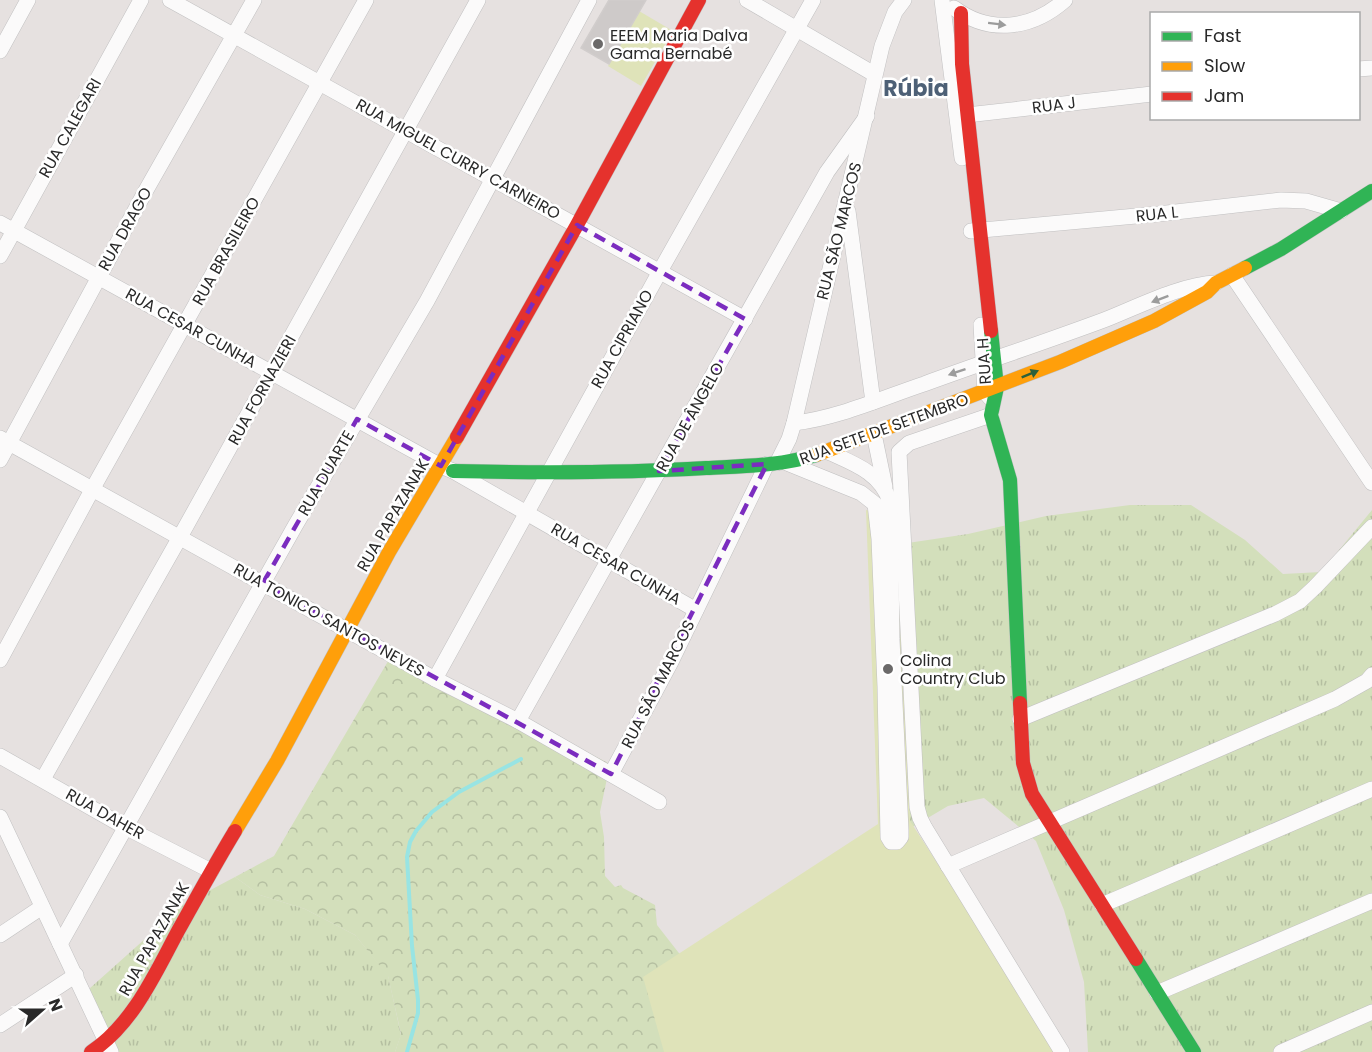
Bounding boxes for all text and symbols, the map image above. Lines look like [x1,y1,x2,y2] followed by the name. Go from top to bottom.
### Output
[1150,12,1360,120] legend
[988,20,1007,29] one-way arrow
[1204,23,1241,48] text: Fast
[610,24,748,65] place label: EEEM Maria Dalva Gama Bernabé
[591,37,605,51] marker: EEEM Maria Dalva Gama Bernabé
[1204,53,1246,78] text: Slow
[883,73,949,104] district label: Rúbia
[33,74,107,182] street label: RUA CALEGARI
[1204,83,1244,108] text: Jam
[1031,91,1077,119] street label: RUA J
[352,93,564,225] street label: RUA MIGUEL CURRY CARNEIRO
[811,160,867,302] street label: RUA SÃO MARCOS
[93,183,157,275] street label: RUA DRAGO
[187,193,265,309] street label: RUA BRASILEIRO
[1135,200,1179,228] street label: RUA L
[121,282,261,374] street label: RUA CESAR CUNHA
[585,286,659,392] street label: RUA CIPRIANO
[1151,294,1169,304] one-way arrow
[222,331,302,449] street label: RUA FORNAZIERI
[971,337,997,385] street label: RUA H
[650,358,730,476] street label: RUA DE ÂNGELO
[948,367,966,377] one-way arrow
[1021,369,1039,378] one-way arrow
[796,388,972,470] street label: RUA SETE DE SETEMBRO
[292,426,360,520] street label: RUA DUARTE
[351,454,435,576] street label: RUA PAPAZANAK
[547,517,685,611] street label: RUA CESAR CUNHA
[229,558,429,682] street label: RUA TONICO SANTOS NEVES
[616,616,700,752] street label: RUA SÃO MARCOS
[900,649,1006,690] place label: Colina Country Club
[881,662,895,676] marker: Colina Country Club
[62,783,148,845] street label: RUA DAHER
[113,878,195,1000] street label: RUA PAPAZANAK
[12,980,72,1040] north arrow
[43,995,68,1015] text: N

